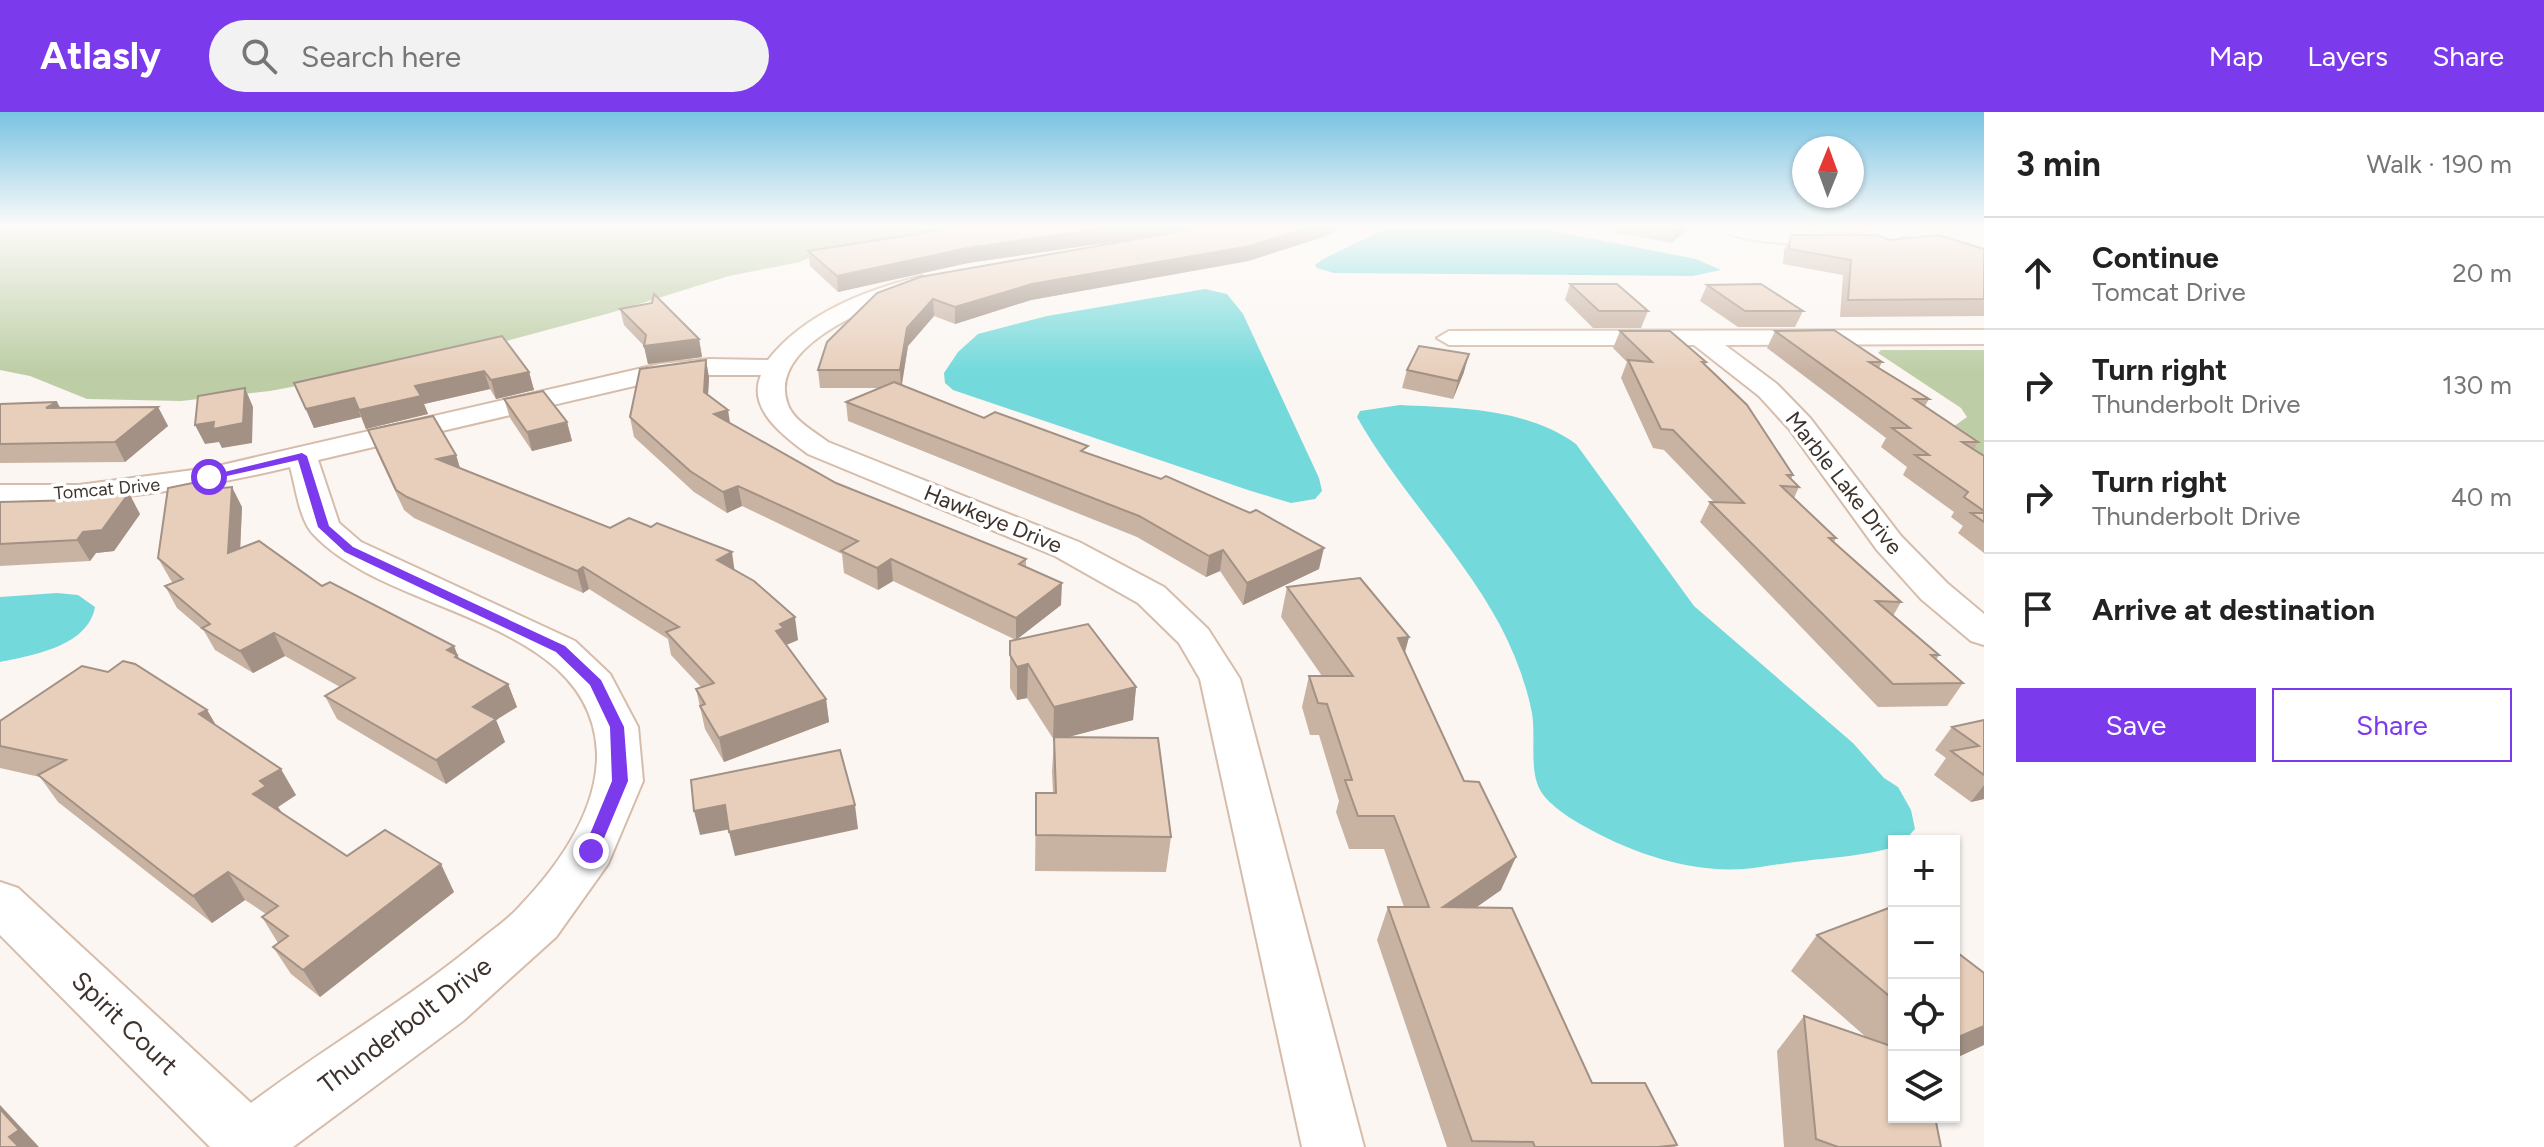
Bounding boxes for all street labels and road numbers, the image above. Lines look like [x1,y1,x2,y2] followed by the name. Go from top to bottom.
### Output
[1780,406,1908,560] street label: Marble Lake Drive
[53,473,161,505] street label: Tomcat Drive
[920,479,1066,559] street label: Hawkeye Drive
[312,949,498,1101] street label: Thunderbolt Drive
[65,964,185,1082] street label: Spirit Court

